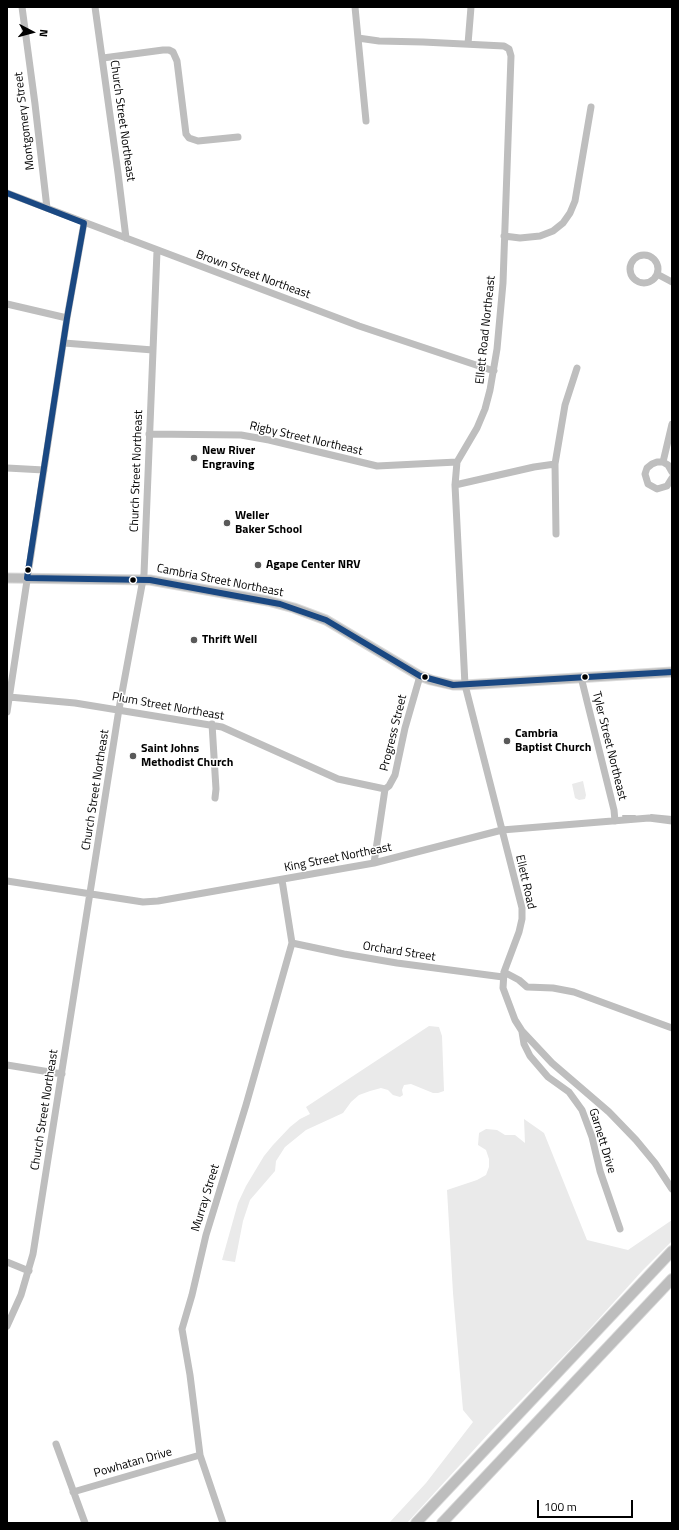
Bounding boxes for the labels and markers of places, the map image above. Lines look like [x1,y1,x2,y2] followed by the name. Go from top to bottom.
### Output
[202,444,255,472] place label: New River Engraving
[189,453,199,463] marker: New River Engraving
[235,509,302,537] place label: Weller Baker School
[222,518,232,528] marker: Weller Baker School
[266,558,361,572] place label: Agape Center NRV
[253,560,263,570] marker: Agape Center NRV
[23,565,33,575] unlabelled marker
[128,575,138,585] unlabelled marker
[202,633,257,647] place label: Thrift Well
[189,635,199,645] marker: Thrift Well
[420,672,430,682] unlabelled marker
[580,672,590,682] unlabelled marker
[515,727,591,755] place label: Cambria Baptist Church
[502,736,512,746] marker: Cambria Baptist Church
[141,742,233,770] place label: Saint Johns Methodist Church
[128,751,138,761] marker: Saint Johns Methodist Church

